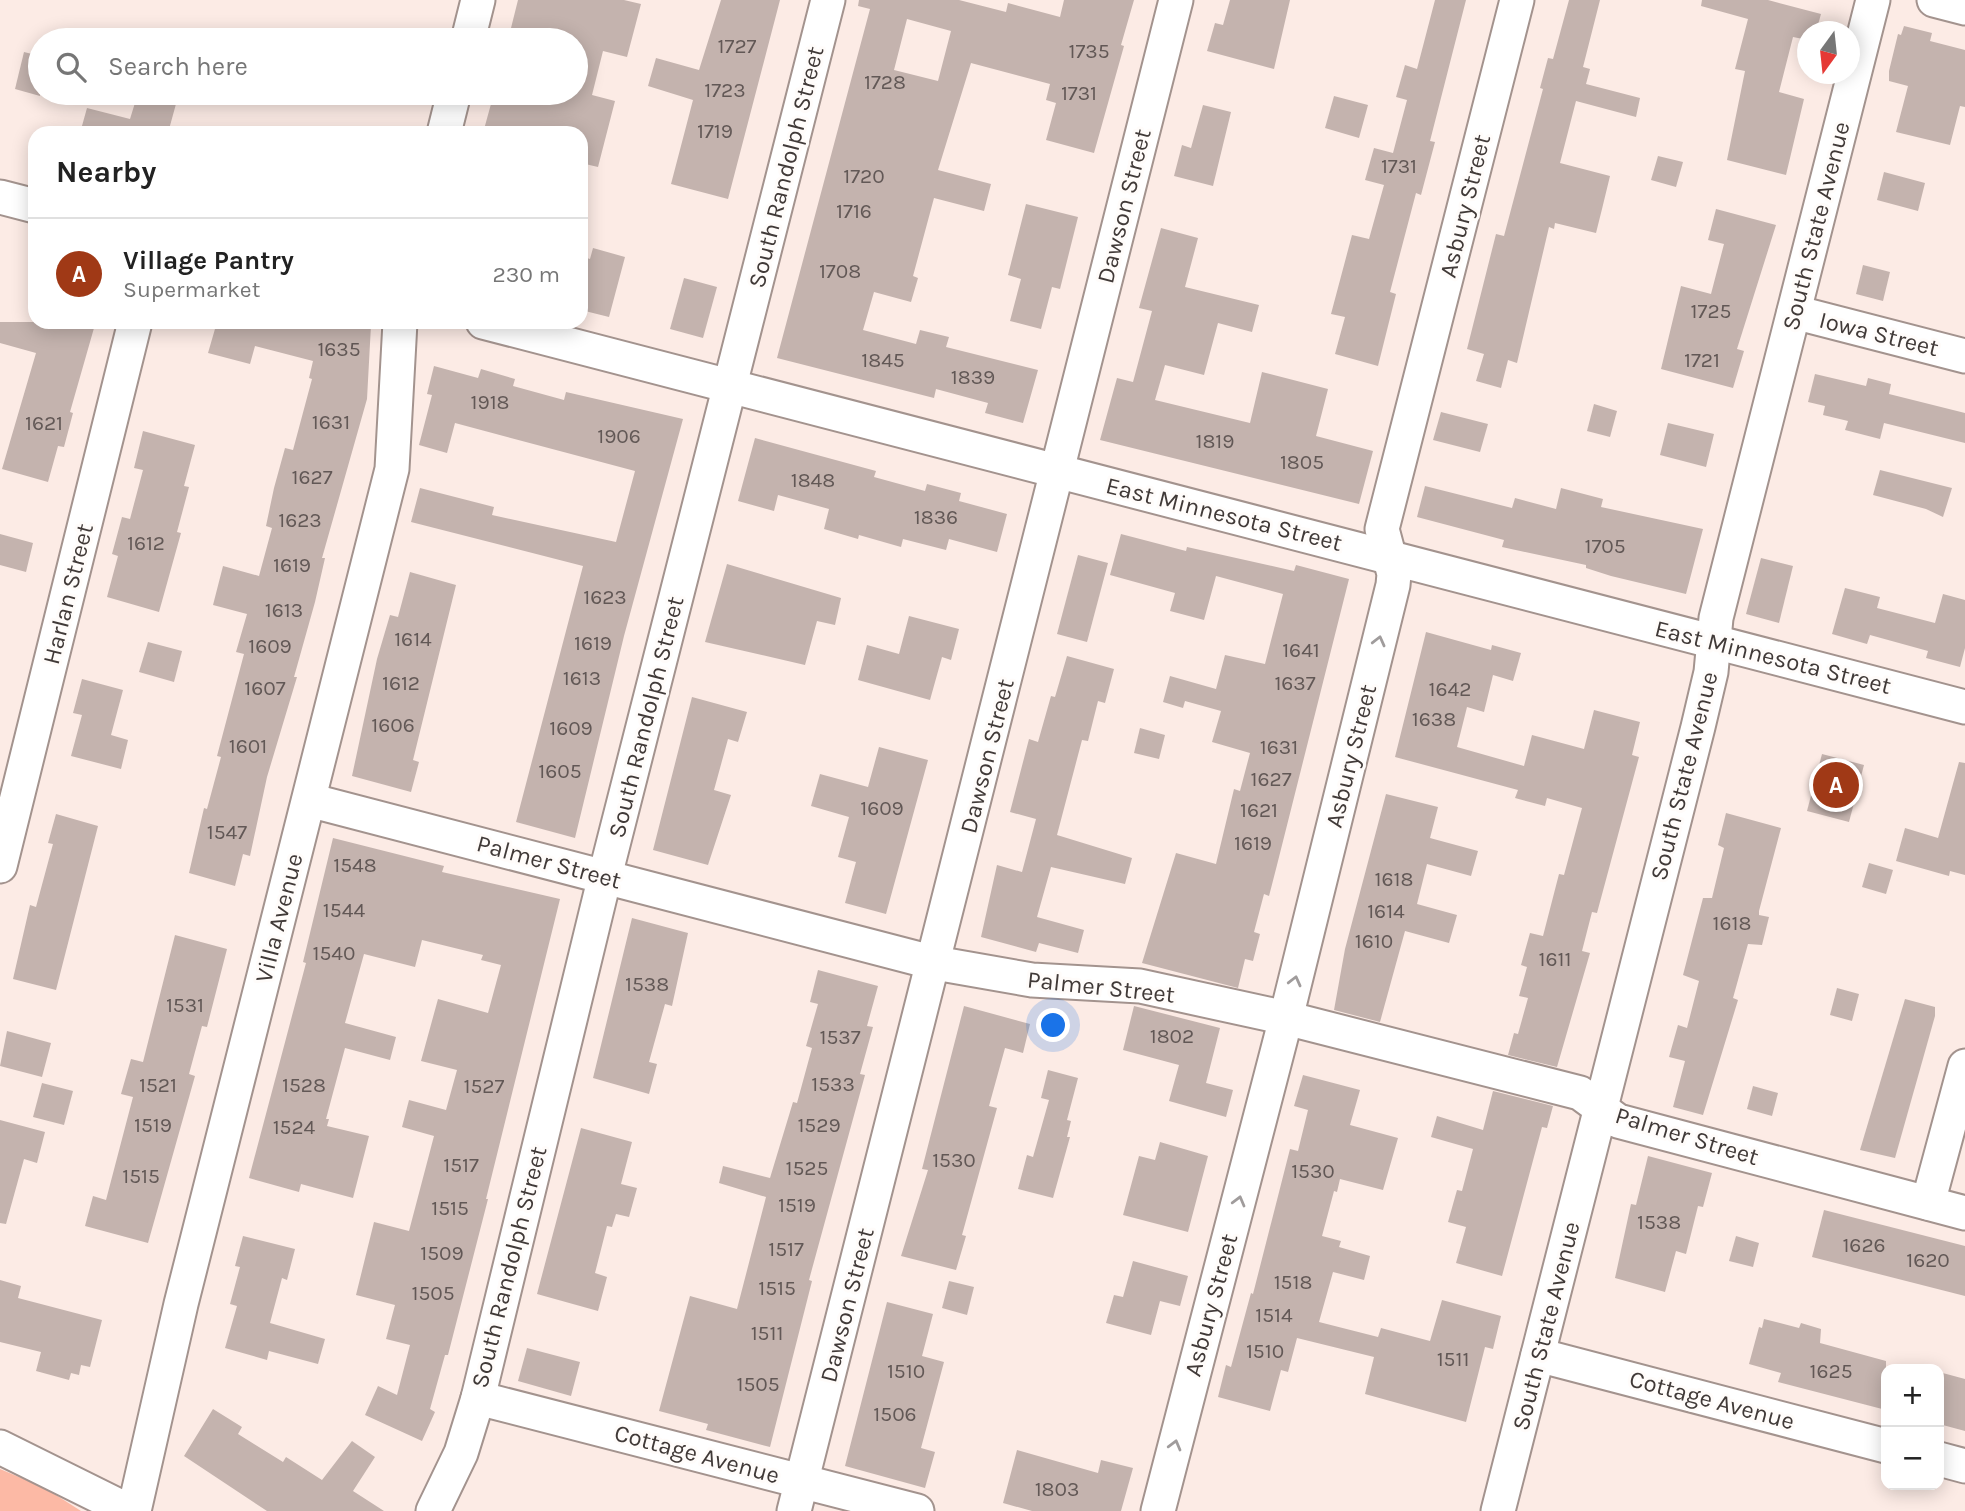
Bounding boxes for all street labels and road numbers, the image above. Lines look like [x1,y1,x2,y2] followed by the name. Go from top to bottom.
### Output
[742,43,830,291] street label: South Randolph Street
[1777,119,1855,333] street label: South State Avenue
[1091,126,1157,286] street label: Dawson Street
[1434,131,1496,281] street label: Asbury Street
[1816,306,1942,362] street label: Iowa Street
[1103,471,1345,557] street label: East Minnesota Street
[37,521,99,667] street label: Harlan Street
[602,593,690,841] street label: South Randolph Street
[1652,614,1894,700] street label: East Minnesota Street
[1645,669,1723,883] street label: South State Avenue
[954,676,1020,836] street label: Dawson Street
[1320,681,1382,831] street label: Asbury Street
[474,829,624,895] street label: Palmer Street
[249,851,309,985] street label: Villa Avenue
[1026,965,1176,1009] street label: Palmer Street
[1612,1101,1762,1171] street label: Palmer Street
[465,1143,553,1391] street label: South Randolph Street
[1507,1219,1585,1433] street label: South State Avenue
[814,1225,880,1385] street label: Dawson Street
[1179,1231,1243,1379] street label: Asbury Street
[1626,1365,1798,1435] street label: Cottage Avenue
[611,1419,783,1489] street label: Cottage Avenue

